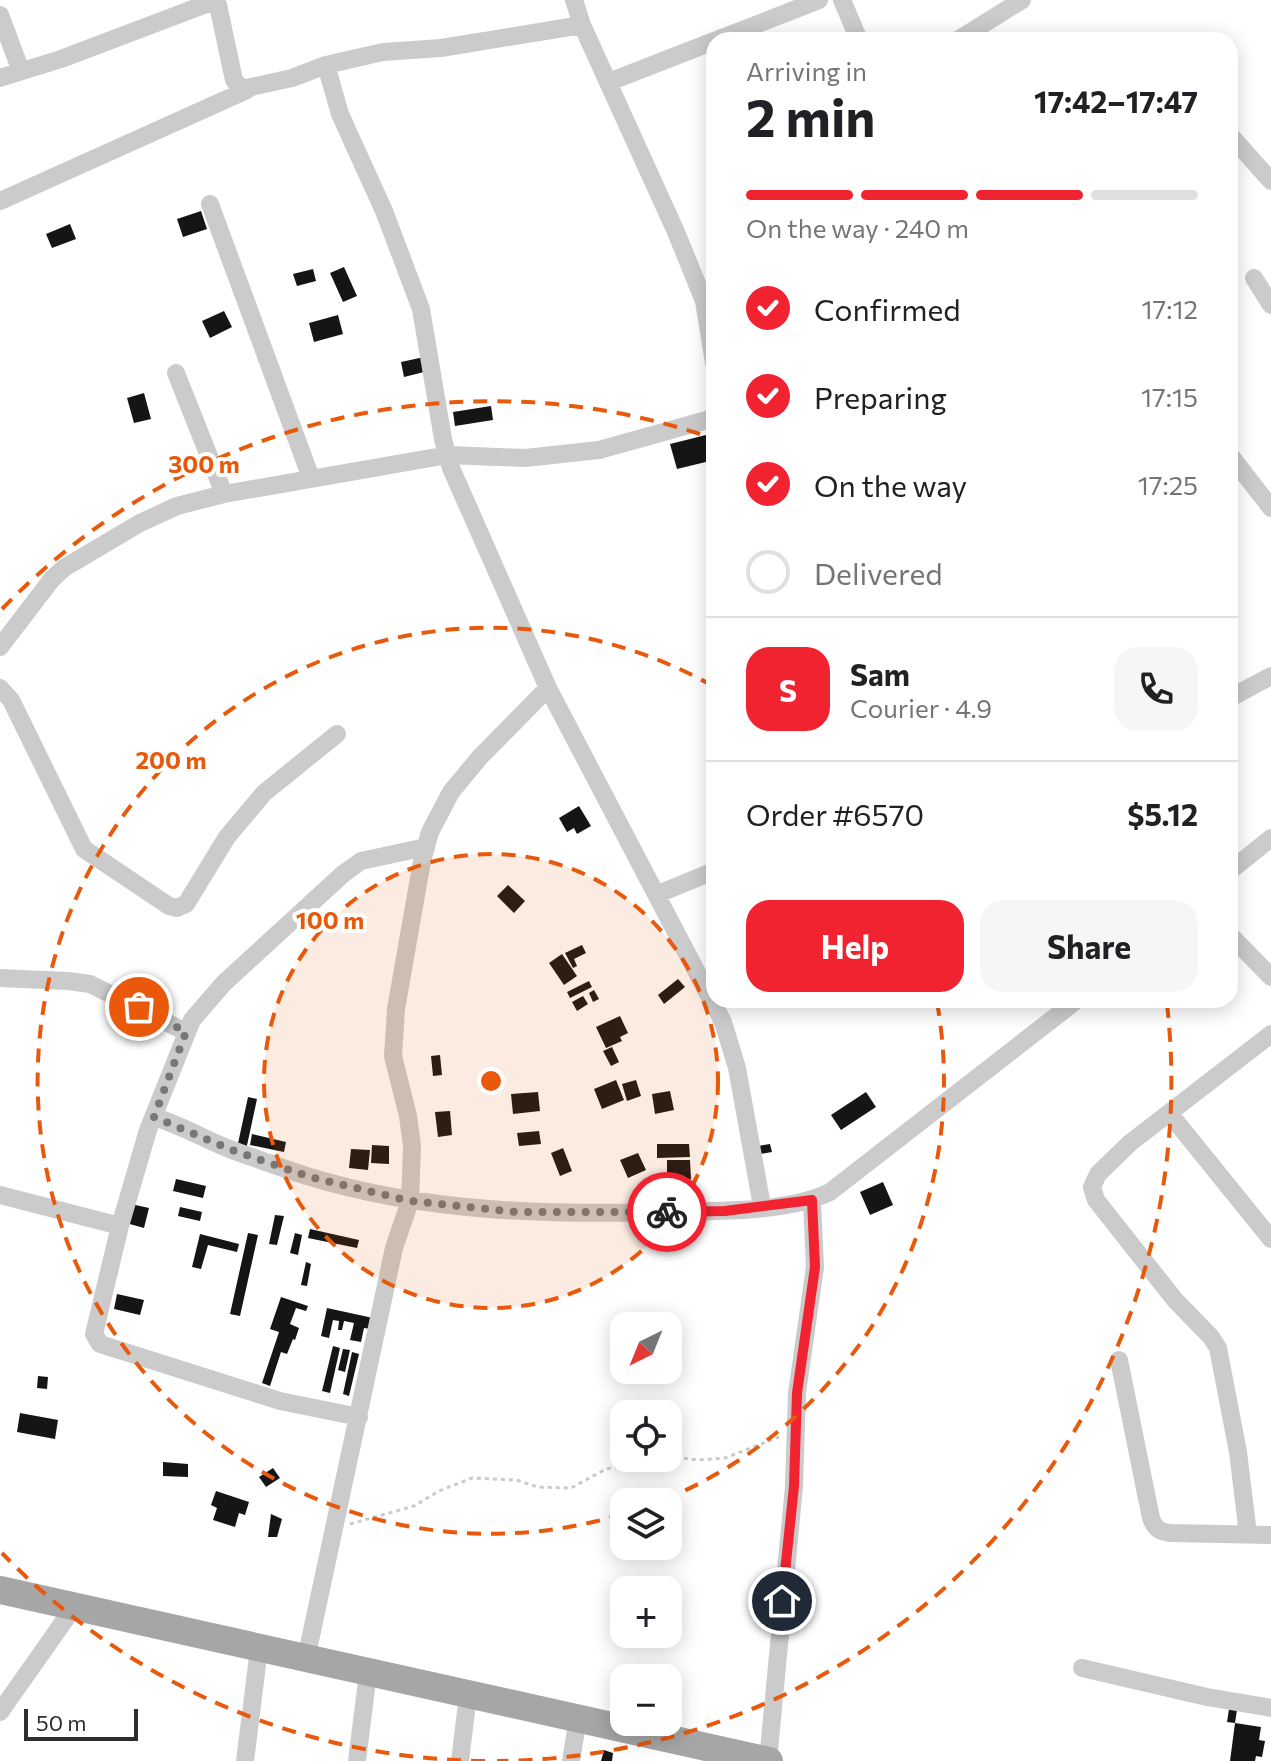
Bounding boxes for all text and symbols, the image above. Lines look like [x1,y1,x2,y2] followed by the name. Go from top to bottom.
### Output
[746,55,867,86] text: Arriving in
[1034,82,1198,119] text: 17:42–17:47
[746,84,875,148] text: 2 min
[746,212,969,243] text: On the way · 240 m
[746,286,790,330] icon: check
[814,290,961,327] text: Confirmed
[1141,293,1198,324] text: 17:12
[746,374,790,418] icon: check
[814,378,947,415] text: Preparing
[1141,381,1198,412] text: 17:15
[168,449,240,478] text: 300 m
[746,462,790,506] icon: check
[814,466,967,503] text: On the way
[1138,469,1198,500] text: 17:25
[814,554,943,591] text: Delivered
[1114,647,1198,731] button: phone
[850,655,910,692] text: Sam
[779,671,797,708] text: S
[850,692,992,723] text: Courier · 4.9
[136,745,206,774] text: 200 m
[746,795,924,832] text: Order #6570
[1127,795,1198,832] text: $5.12
[746,900,964,992] button: Help
[980,900,1198,992] button: Share
[296,905,364,934] text: 100 m
[105,973,173,1041] pin
[117,985,161,1029] icon: bag
[477,1067,505,1095] centre of rings
[627,1172,707,1252] courier
[645,1190,689,1234] icon: bike
[610,1312,682,1384] north arrow
[610,1312,682,1736] map controls
[610,1400,682,1472] button: locate
[610,1488,682,1560] button: layers
[748,1567,816,1635] pin
[610,1576,682,1648] button: +
[760,1579,804,1623] icon: home
[610,1664,682,1736] button: −
[24,1705,138,1741] scale bar
[36,1709,86,1736] text: 50 m

